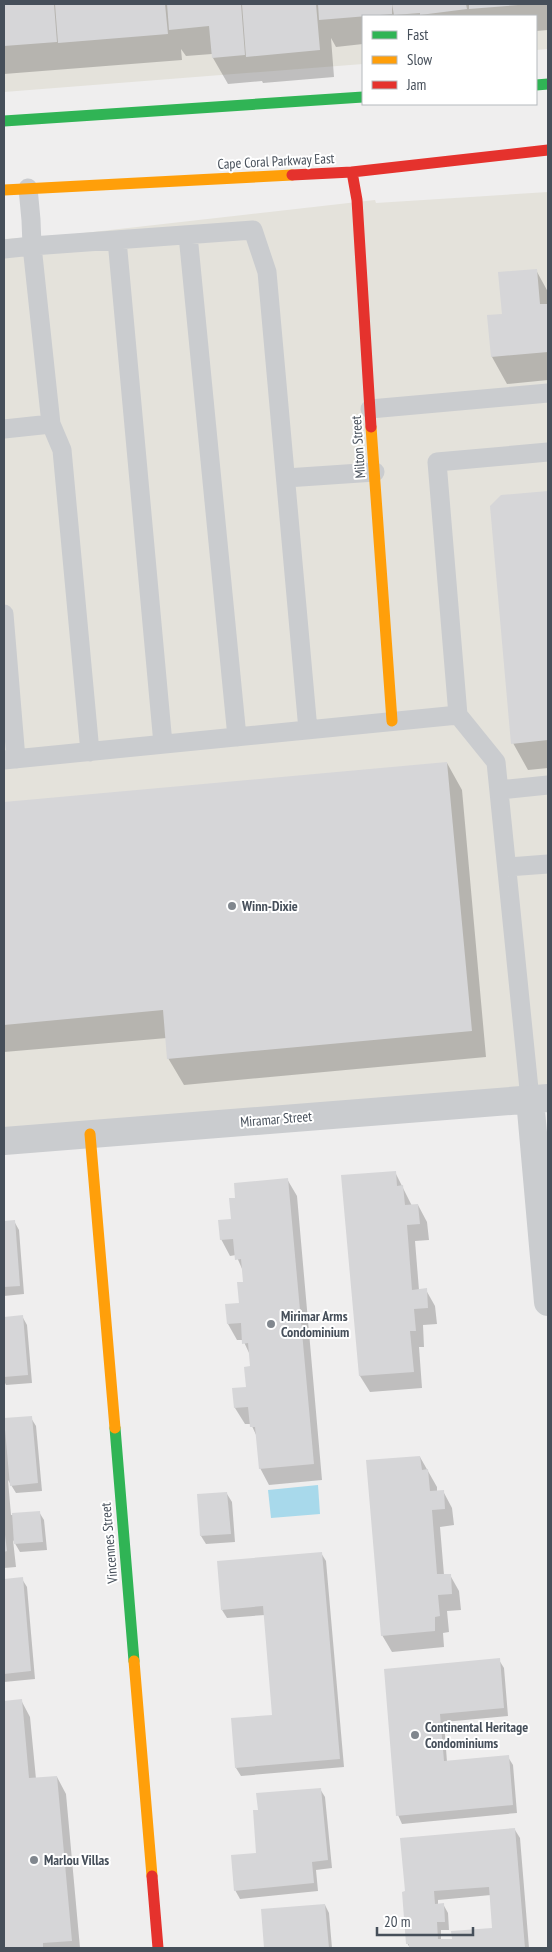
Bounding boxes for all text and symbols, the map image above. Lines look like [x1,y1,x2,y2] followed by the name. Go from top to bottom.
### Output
[362,15,537,105] legend
[407,25,428,44] text: Fast
[407,50,432,69] text: Slow
[406,75,426,94] text: Jam
[217,149,335,173] street label: Cape Coral Parkway East
[347,415,369,479] street label: Milton Street
[241,897,298,915] place label: Winn-Dixie
[226,900,238,912] marker: Winn-Dixie
[239,1107,313,1131] street label: Miramar Street
[281,1307,349,1341] place label: Mirimar Arms Condominium
[265,1318,277,1330] marker: Mirimar Arms Condominium
[96,1502,122,1585] street label: Vincennes Street
[425,1718,528,1752] place label: Continental Heritage Condominiums
[409,1729,421,1741] marker: Continental Heritage Condominiums
[44,1851,109,1869] place label: Marlou Villas
[28,1854,40,1866] marker: Marlou Villas
[377,1904,473,1936] scale bar
[384,1912,410,1931] text: 20 m

